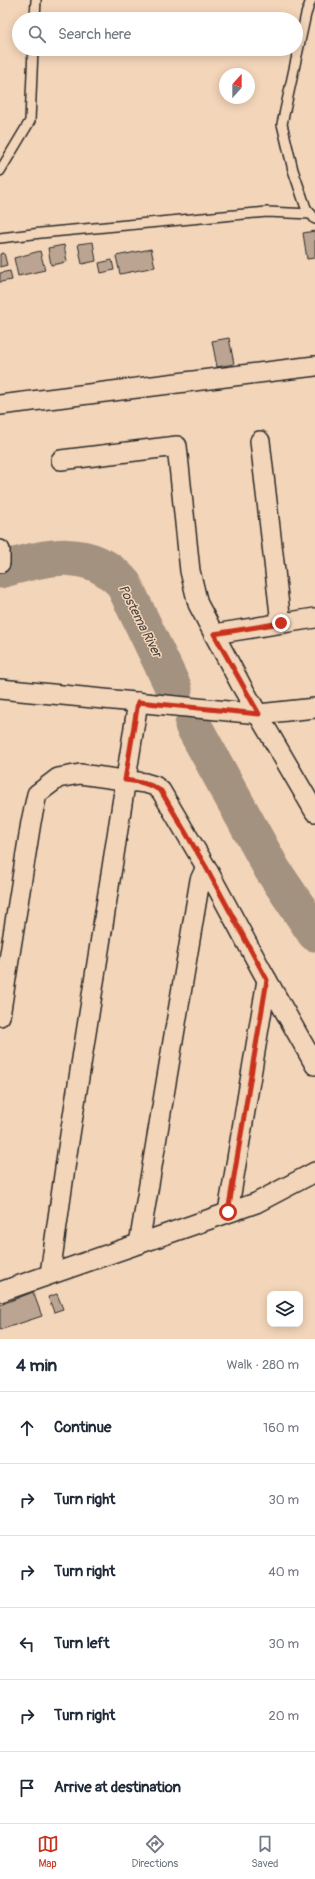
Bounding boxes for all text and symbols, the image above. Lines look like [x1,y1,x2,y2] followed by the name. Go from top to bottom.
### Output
[12,12,303,56] search box
[26,23,48,45] icon: search
[58,25,131,44] text: Search here
[219,68,255,104] north arrow
[115,582,166,662] water label: Postema River
[272,614,290,632] route end
[219,1203,237,1221] route start
[267,1291,303,1327] map controls
[267,1291,303,1327] button: layers
[16,1355,57,1376] text: 4 min
[226,1357,299,1373] text: Walk · 280 m
[16,1417,38,1439] icon: ahead
[54,1418,112,1437] text: Continue
[263,1420,299,1436] text: 160 m
[16,1489,38,1511] icon: right
[54,1490,115,1509] text: Turn right
[269,1492,299,1508] text: 30 m
[16,1561,38,1583] icon: right
[54,1562,115,1581] text: Turn right
[268,1564,299,1580] text: 40 m
[16,1633,38,1655] icon: left
[54,1634,110,1653] text: Turn left
[269,1636,299,1652] text: 30 m
[16,1705,38,1727] icon: right
[54,1706,115,1725] text: Turn right
[268,1708,299,1724] text: 20 m
[16,1777,38,1799] icon: arrive
[54,1778,181,1797] text: Arrive at destination
[37,1833,59,1870] tab: Map
[132,1833,178,1870] tab: Directions
[251,1833,278,1870] tab: Saved

